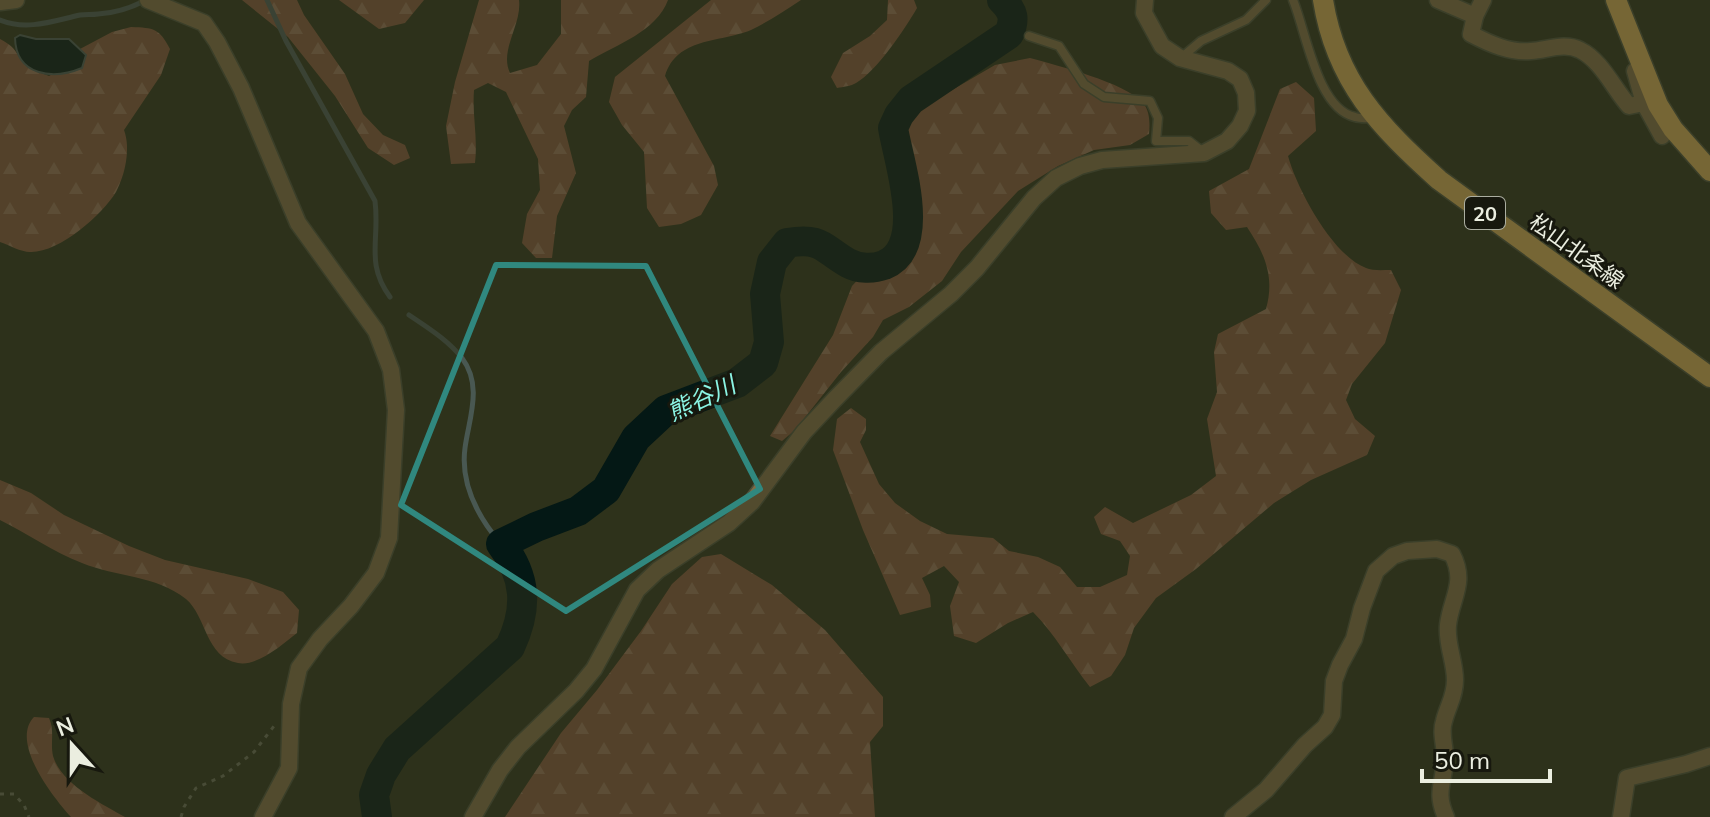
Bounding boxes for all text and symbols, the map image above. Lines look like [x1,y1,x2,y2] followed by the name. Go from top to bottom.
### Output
[1465,197,1505,229] road number: 20
[1524,207,1630,295] street label: 松山北条線
[662,368,743,427] water label: 熊谷川
[32,705,112,785] north arrow
[52,710,78,742] text: N
[1422,733,1550,783] scale bar
[1434,745,1490,775] text: 50 m

